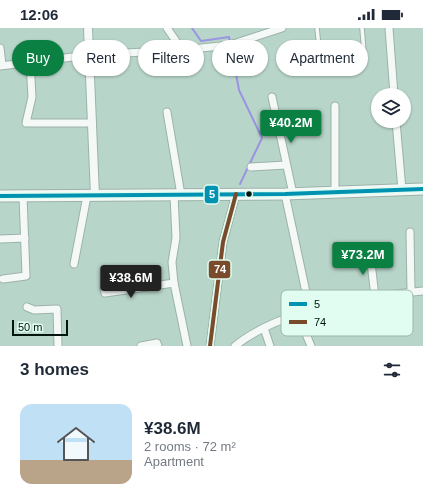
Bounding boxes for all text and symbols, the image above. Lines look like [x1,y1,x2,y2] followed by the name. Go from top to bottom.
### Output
[20,6,58,23] text: 12:06
[12,40,64,76] chip: Buy
[72,40,130,76] chip: Rent
[138,40,204,76] chip: Filters
[212,40,268,76] chip: New
[276,40,368,76] chip: Apartment
[371,88,411,128] map controls
[371,88,411,128] button: layers
[258,110,324,144] pin: ¥40.2M
[269,115,313,130] text: ¥40.2M
[204,185,219,204] line badge: 5
[209,188,215,200] text: 5
[244,189,254,199] unlabelled marker
[330,242,396,276] pin: ¥73.2M
[341,247,385,262] text: ¥73.2M
[208,260,231,279] line badge: 74
[214,263,227,275] text: 74
[98,265,164,299] pin: ¥38.6M
[109,270,153,285] text: ¥38.6M
[281,290,413,336] legend
[314,298,320,310] text: 5
[314,316,326,328] text: 74
[12,318,68,337] scale bar
[18,321,42,333] text: 50 m
[381,359,403,381] icon: filters
[20,360,89,379] text: 3 homes
[144,419,201,438] text: ¥38.6M
[52,420,100,468] icon: home
[144,439,236,454] text: 2 rooms · 72 m²
[144,454,204,469] text: Apartment

